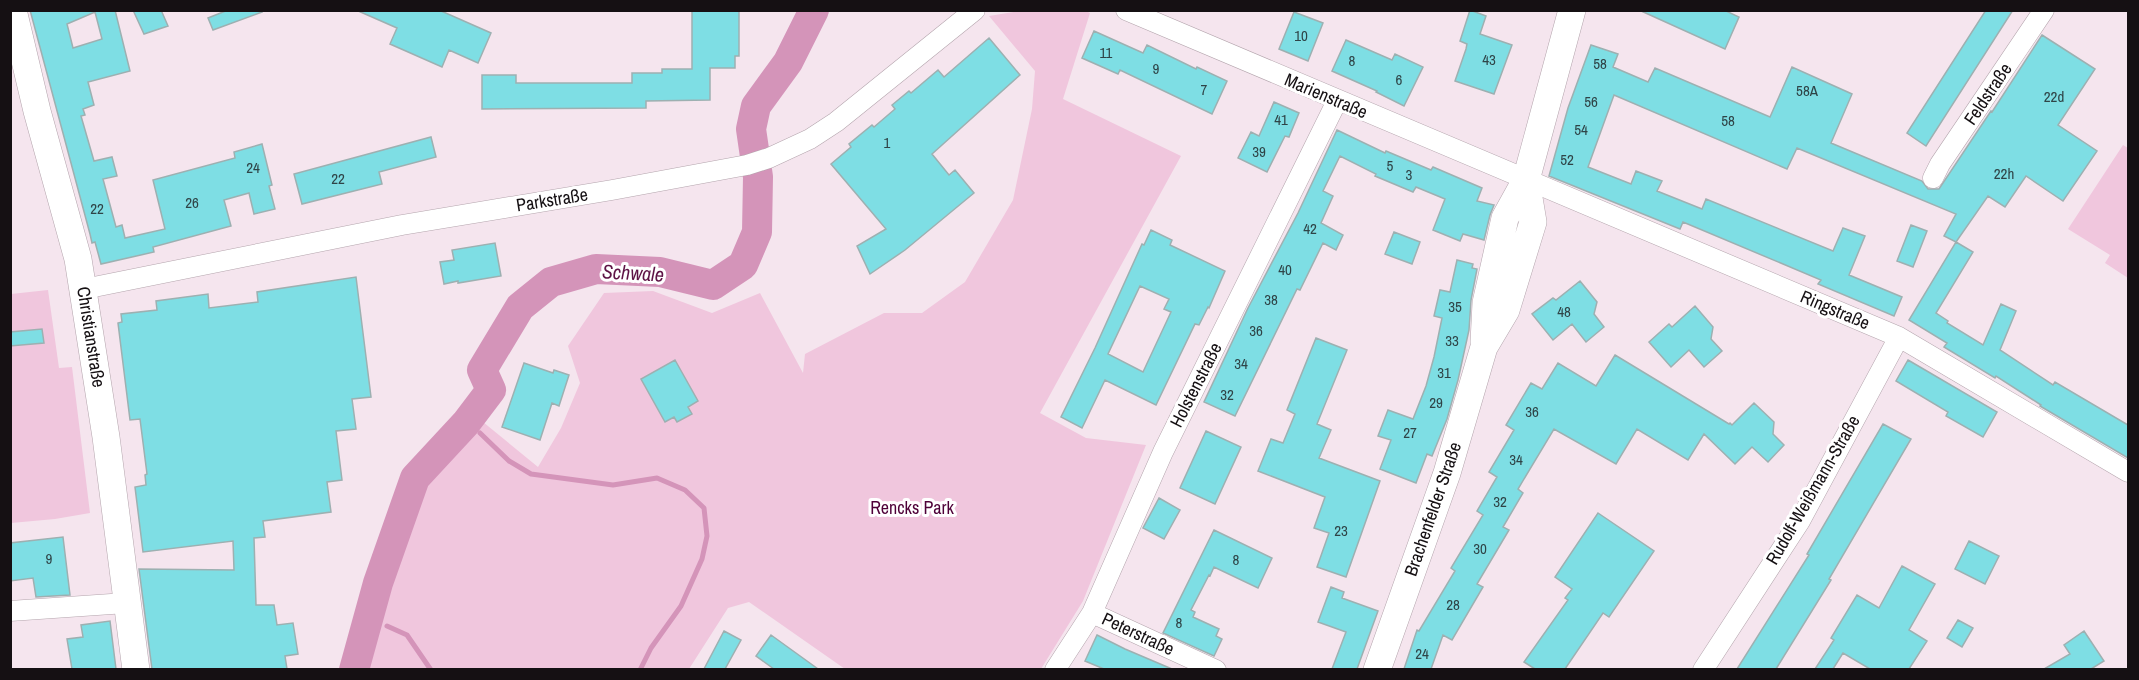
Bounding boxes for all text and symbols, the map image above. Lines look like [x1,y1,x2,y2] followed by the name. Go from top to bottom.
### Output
[1294,25,1308,46] house number: 10
[1100,42,1113,63] house number: 11
[1482,49,1496,70] house number: 43
[1349,50,1356,71] house number: 8
[1593,53,1607,74] house number: 58
[1153,58,1160,79] house number: 9
[1958,58,2017,130] street label: Feldstraße
[1281,67,1371,124] street label: Marienstraße
[1396,69,1403,90] house number: 6
[1201,79,1208,100] house number: 7
[1796,80,1819,101] house number: 58A
[2044,86,2064,107] house number: 22d
[1584,91,1598,112] house number: 56
[1274,109,1288,130] house number: 41
[1721,110,1735,131] house number: 58
[1574,119,1588,140] house number: 54
[884,132,891,153] house number: 1
[1252,141,1266,162] house number: 39
[1560,149,1574,170] house number: 52
[1387,155,1394,176] house number: 5
[246,157,260,178] house number: 24
[1994,163,2014,184] house number: 22h
[1406,164,1413,185] house number: 3
[331,168,345,189] house number: 22
[514,182,590,217] street label: Parkstraße
[185,192,199,213] house number: 26
[90,198,104,219] house number: 22
[1303,218,1317,239] house number: 42
[601,257,665,288] water label: Schwale
[1278,259,1292,280] house number: 40
[1797,284,1874,335] street label: Ringstraße
[71,285,112,389] street label: Christianstraße
[1264,289,1278,310] house number: 38
[1448,296,1462,317] house number: 35
[1557,301,1571,322] house number: 48
[1249,320,1263,341] house number: 36
[1445,330,1459,351] house number: 33
[1164,338,1228,431] street label: Holstenstraße
[1234,353,1248,374] house number: 34
[1437,362,1451,383] house number: 31
[1220,384,1234,405] house number: 32
[1429,392,1443,413] house number: 29
[1525,401,1539,422] house number: 36
[1760,410,1866,569] street label: Rudolf-Weißmann-Straße
[1403,422,1417,443] house number: 27
[1398,438,1467,579] street label: Brachenfelder Straße
[1509,449,1523,470] house number: 34
[1493,491,1507,512] house number: 32
[870,495,954,520] park label: Rencks Park
[1334,520,1348,541] house number: 23
[1473,538,1487,559] house number: 30
[46,548,53,569] house number: 9
[1233,549,1240,570] house number: 8
[1446,594,1460,615] house number: 28
[1098,606,1178,661] street label: Peterstraße
[1176,612,1183,633] house number: 8
[1415,643,1429,664] house number: 24

